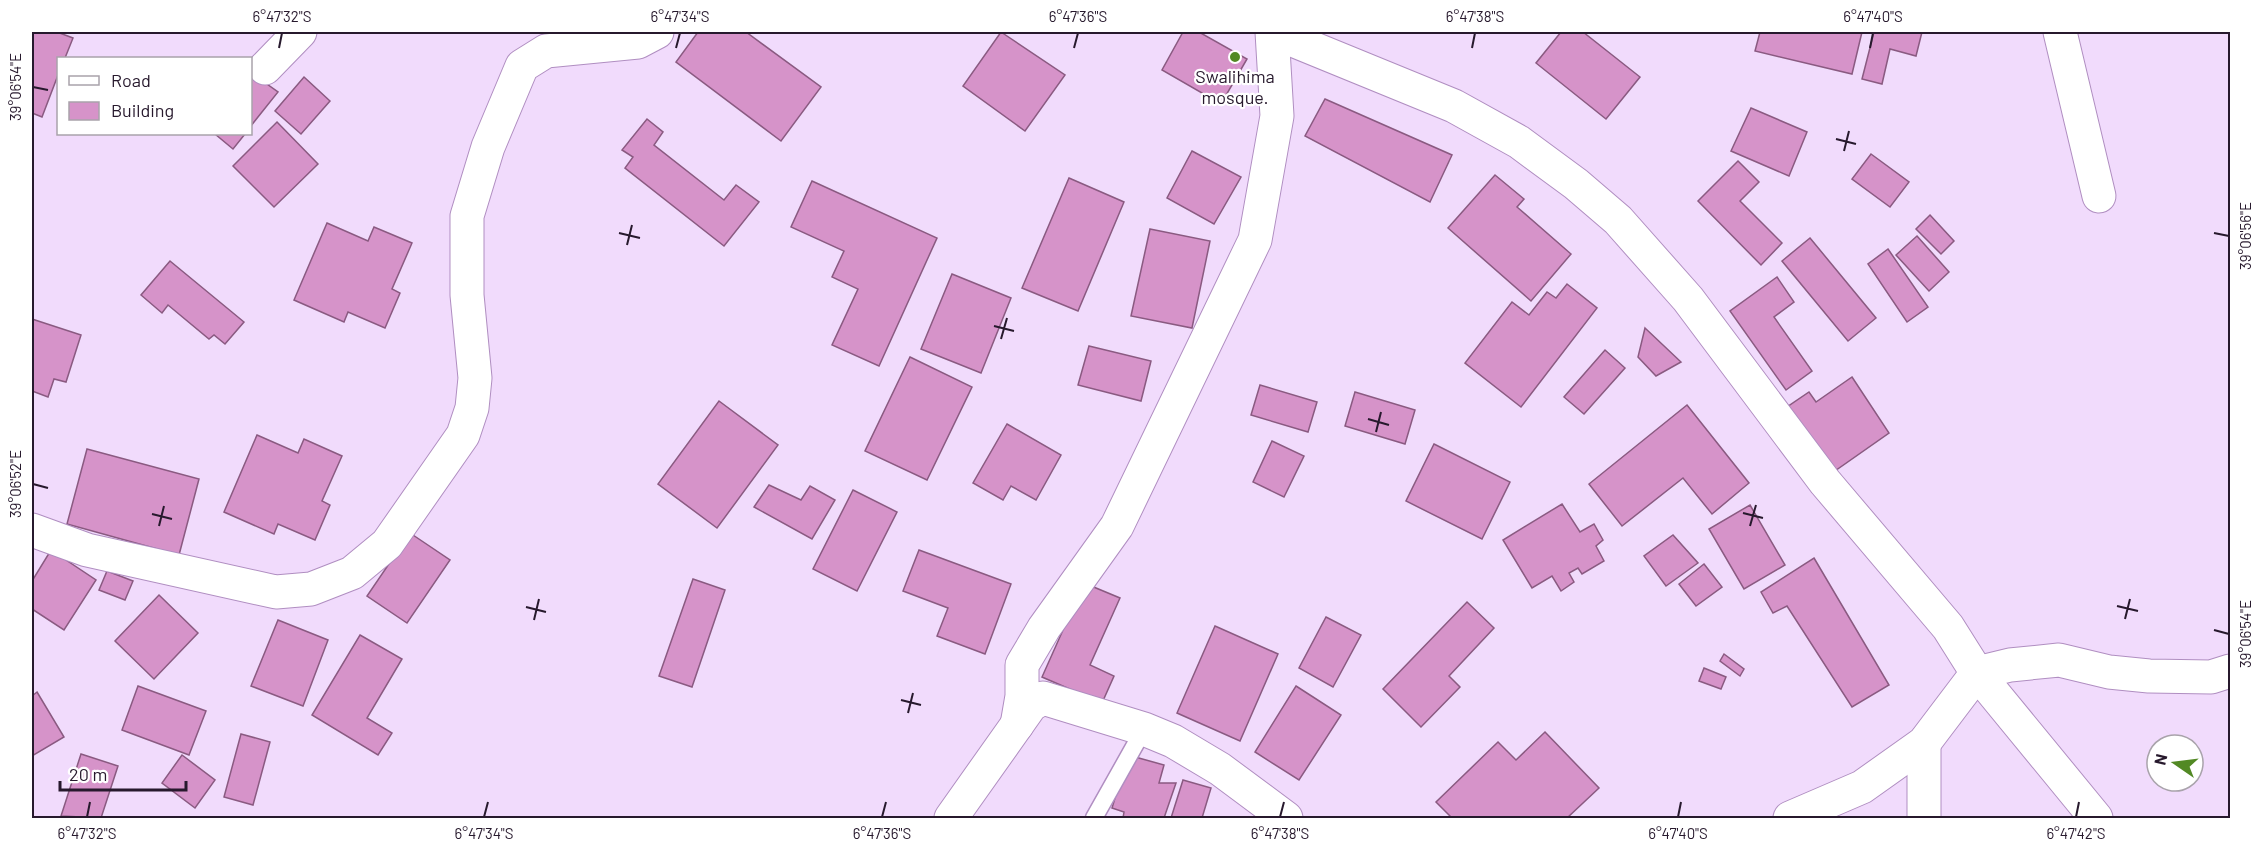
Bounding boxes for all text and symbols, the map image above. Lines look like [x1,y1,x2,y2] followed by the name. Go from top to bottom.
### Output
[253,7,311,25] text: 6°47'32"S
[651,7,709,25] text: 6°47'34"S
[1049,7,1107,25] text: 6°47'36"S
[1446,7,1504,25] text: 6°47'38"S
[1843,7,1903,25] text: 6°47'40"S
[1228,50,1242,64] marker: Swalihima mosque.
[6,53,24,121] text: 39°06'54"E
[57,57,252,135] legend
[1195,65,1275,108] place label: Swalihima mosque.
[111,69,151,91] text: Road
[111,99,174,121] text: Building
[2236,202,2254,270] text: 39°06'56"E
[6,450,24,518] text: 39°06'52"E
[2236,600,2254,668] text: 39°06'54"E
[2145,733,2205,793] north arrow
[2149,752,2170,767] text: N
[60,754,186,792] scale bar
[69,763,107,785] text: 20 m
[58,824,116,842] text: 6°47'32"S
[455,824,513,842] text: 6°47'34"S
[853,824,911,842] text: 6°47'36"S
[1251,824,1309,842] text: 6°47'38"S
[1648,824,1708,842] text: 6°47'40"S
[2046,824,2106,842] text: 6°47'42"S

